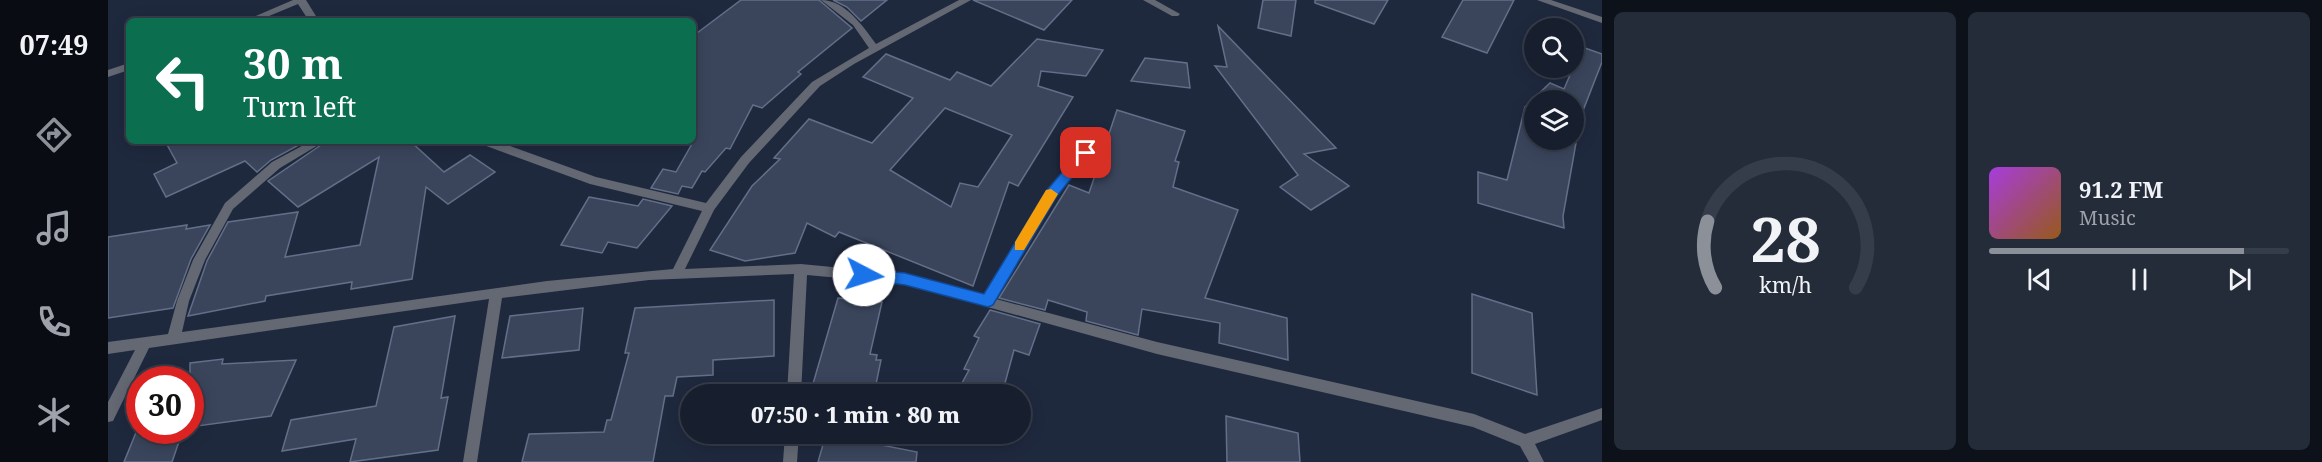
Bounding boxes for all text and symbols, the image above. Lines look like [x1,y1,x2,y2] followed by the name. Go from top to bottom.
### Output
[1524,18,1584,150] map controls
[1524,18,1584,78] button: search
[19,26,89,63] text: 07:49
[243,34,343,91] text: 30 m
[144,42,222,120] icon: left
[243,88,356,125] text: Turn left
[1524,90,1584,150] button: layers
[33,114,75,156] icon: directions
[1060,127,1111,178] pin
[1069,136,1102,169] icon: arrive
[2079,174,2163,204] text: 91.2 FM
[1750,195,1820,280] text: 28
[2079,204,2136,231] text: Music
[33,207,75,249] icon: music
[832,243,896,307] position arrow
[2023,263,2056,296] icon: previous
[2123,263,2156,296] icon: pause
[2223,263,2256,296] icon: next
[1759,270,1812,299] text: km/h
[33,301,75,343] icon: phone
[126,366,204,444] speed limit sign: 30
[33,394,75,436] icon: climate
[751,399,960,429] text: 07:50 · 1 min · 80 m

